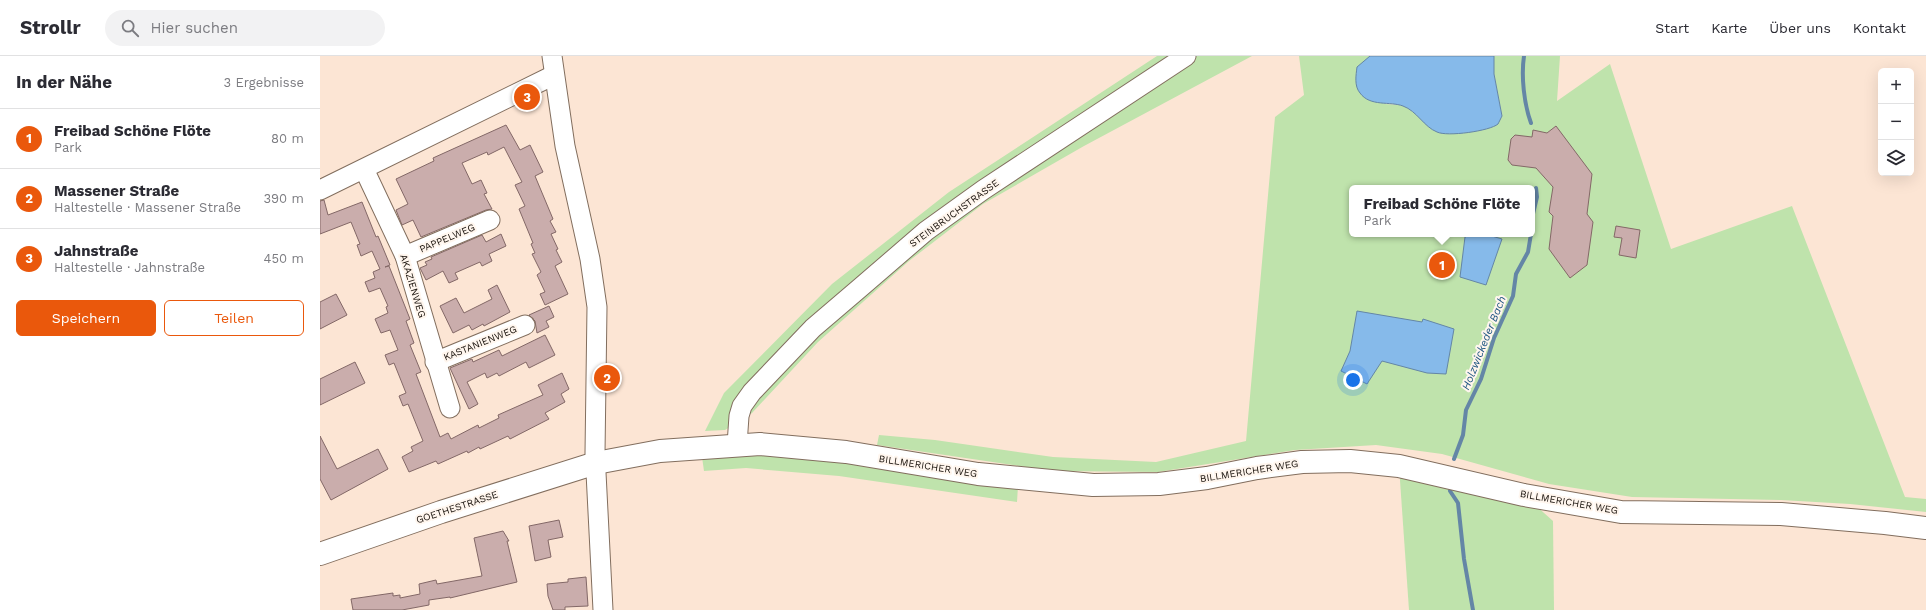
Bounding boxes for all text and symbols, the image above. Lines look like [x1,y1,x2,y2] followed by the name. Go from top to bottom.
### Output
[105,10,385,46] search box
[20,16,81,39] text: Strollr
[119,17,141,39] icon: search
[151,19,238,37] text: Hier suchen
[1655,20,1689,36] text: Start
[1711,20,1747,36] text: Karte
[1769,20,1831,36] text: Über uns
[1853,20,1906,36] text: Kontakt
[1878,68,1914,176] map controls
[1878,68,1914,104] button: +
[16,72,112,92] text: In der Nähe
[223,75,304,90] text: 3 Ergebnisse
[514,82,540,112] pin: 3
[1878,104,1914,140] button: −
[54,122,211,140] text: Freibad Schöne Flöte
[26,131,32,146] text: 1
[271,131,304,146] text: 80 m
[54,140,82,155] text: Park
[1878,140,1914,176] button: layers
[907,177,1001,249] street label: STEINBRUCHSTRASSE
[54,182,179,200] text: Massener Straße
[1349,185,1535,237] popup
[25,191,33,206] text: 2
[263,191,304,206] text: 390 m
[1364,195,1521,213] text: Freibad Schöne Flöte
[54,200,241,215] text: Haltestelle · Massener Straße
[1364,213,1391,228] text: Park
[418,221,476,255] street label: PAPPELWEG
[54,242,138,260] text: Jahnstraße
[1429,250,1455,280] pin: 1
[25,251,33,266] text: 3
[264,251,304,266] text: 450 m
[398,253,428,319] street label: AKAZIENWEG
[54,260,205,275] text: Haltestelle · Jahnstraße
[1459,294,1509,392] water label: Holzwickeder Bach
[16,300,156,336] button: Speichern
[164,300,304,336] button: Teilen
[442,323,518,363] street label: KASTANIENWEG
[594,363,620,393] pin: 2
[1343,370,1363,390] your location
[878,453,978,479] street label: BILLMERICHER WEG
[1199,458,1299,484] street label: BILLMERICHER WEG
[1519,488,1619,516] street label: BILLMERICHER WEG
[415,489,499,525] street label: GOETHESTRASSE

